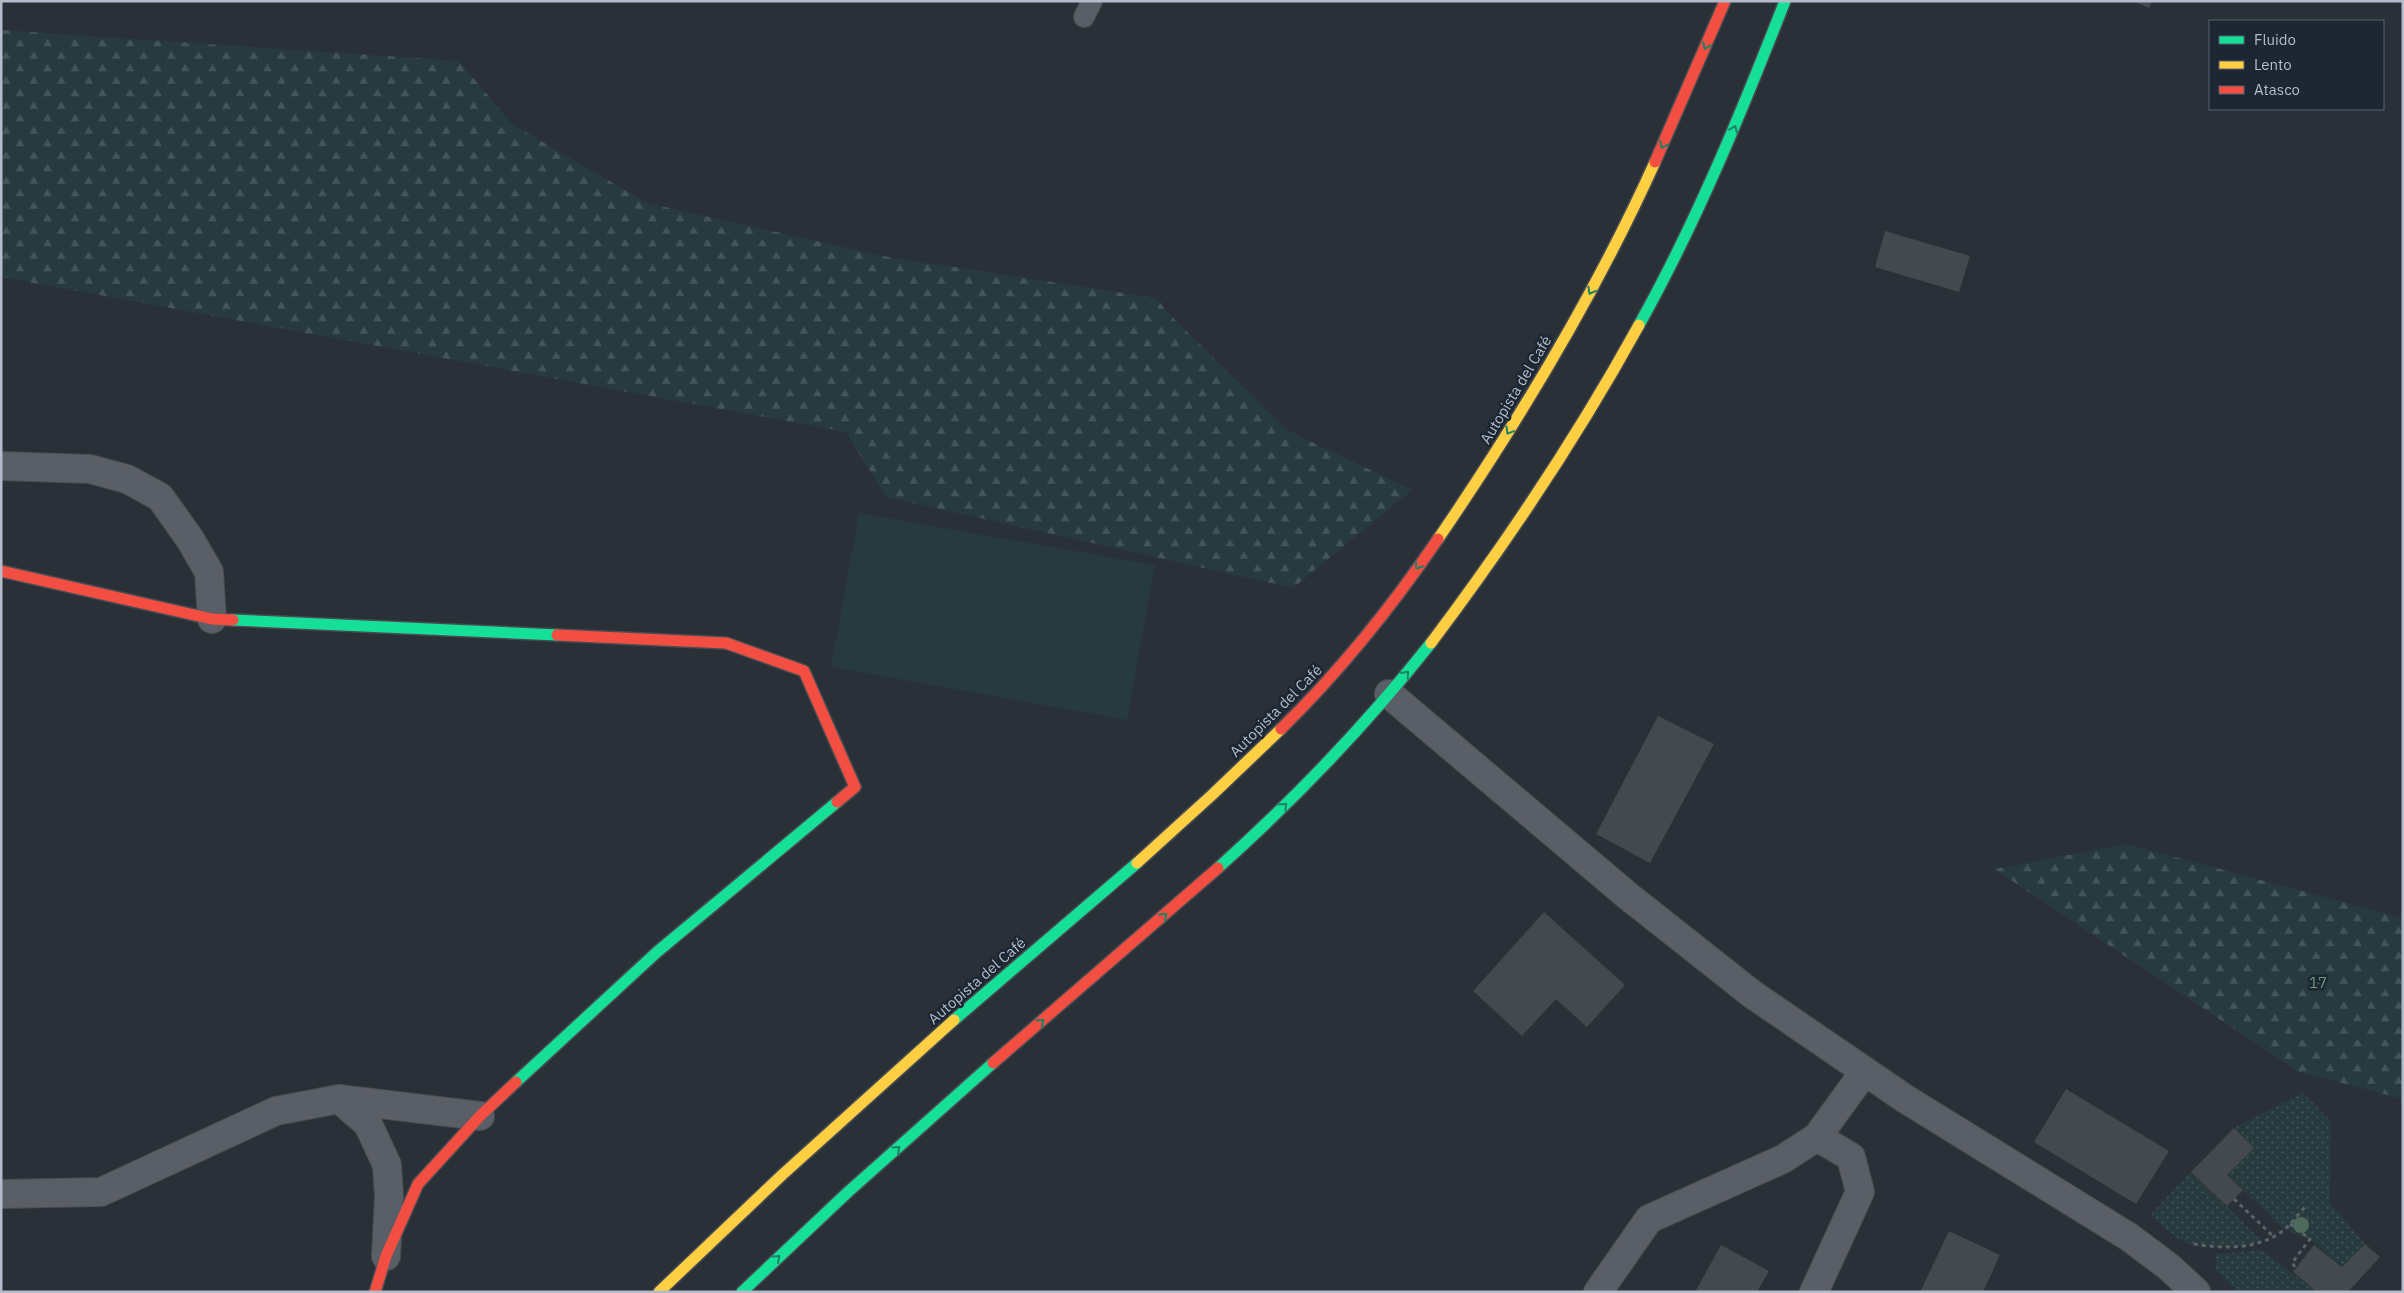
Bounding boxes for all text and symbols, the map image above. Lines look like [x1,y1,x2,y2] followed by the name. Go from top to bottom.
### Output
[2209,20,2384,110] legend
[2254,30,2296,49] text: Fluido
[1702,41,1713,50] one-way arrow
[2254,55,2292,74] text: Lento
[2254,80,2300,99] text: Atasco
[1727,125,1738,134] one-way arrow
[1659,140,1669,149] one-way arrow
[1587,286,1597,295] one-way arrow
[1476,332,1555,447] street label: Autopista del Café
[1505,426,1515,435] one-way arrow
[1416,560,1424,569] one-way arrow
[1225,660,1326,761] street label: Autopista del Café
[1400,671,1409,680] one-way arrow
[1278,803,1287,812] one-way arrow
[1159,913,1168,922] one-way arrow
[924,933,1029,1028] street label: Autopista del Café
[2309,973,2327,992] park label: 17
[1035,1019,1044,1028] one-way arrow
[892,1146,901,1155] one-way arrow
[772,1255,781,1264] one-way arrow

